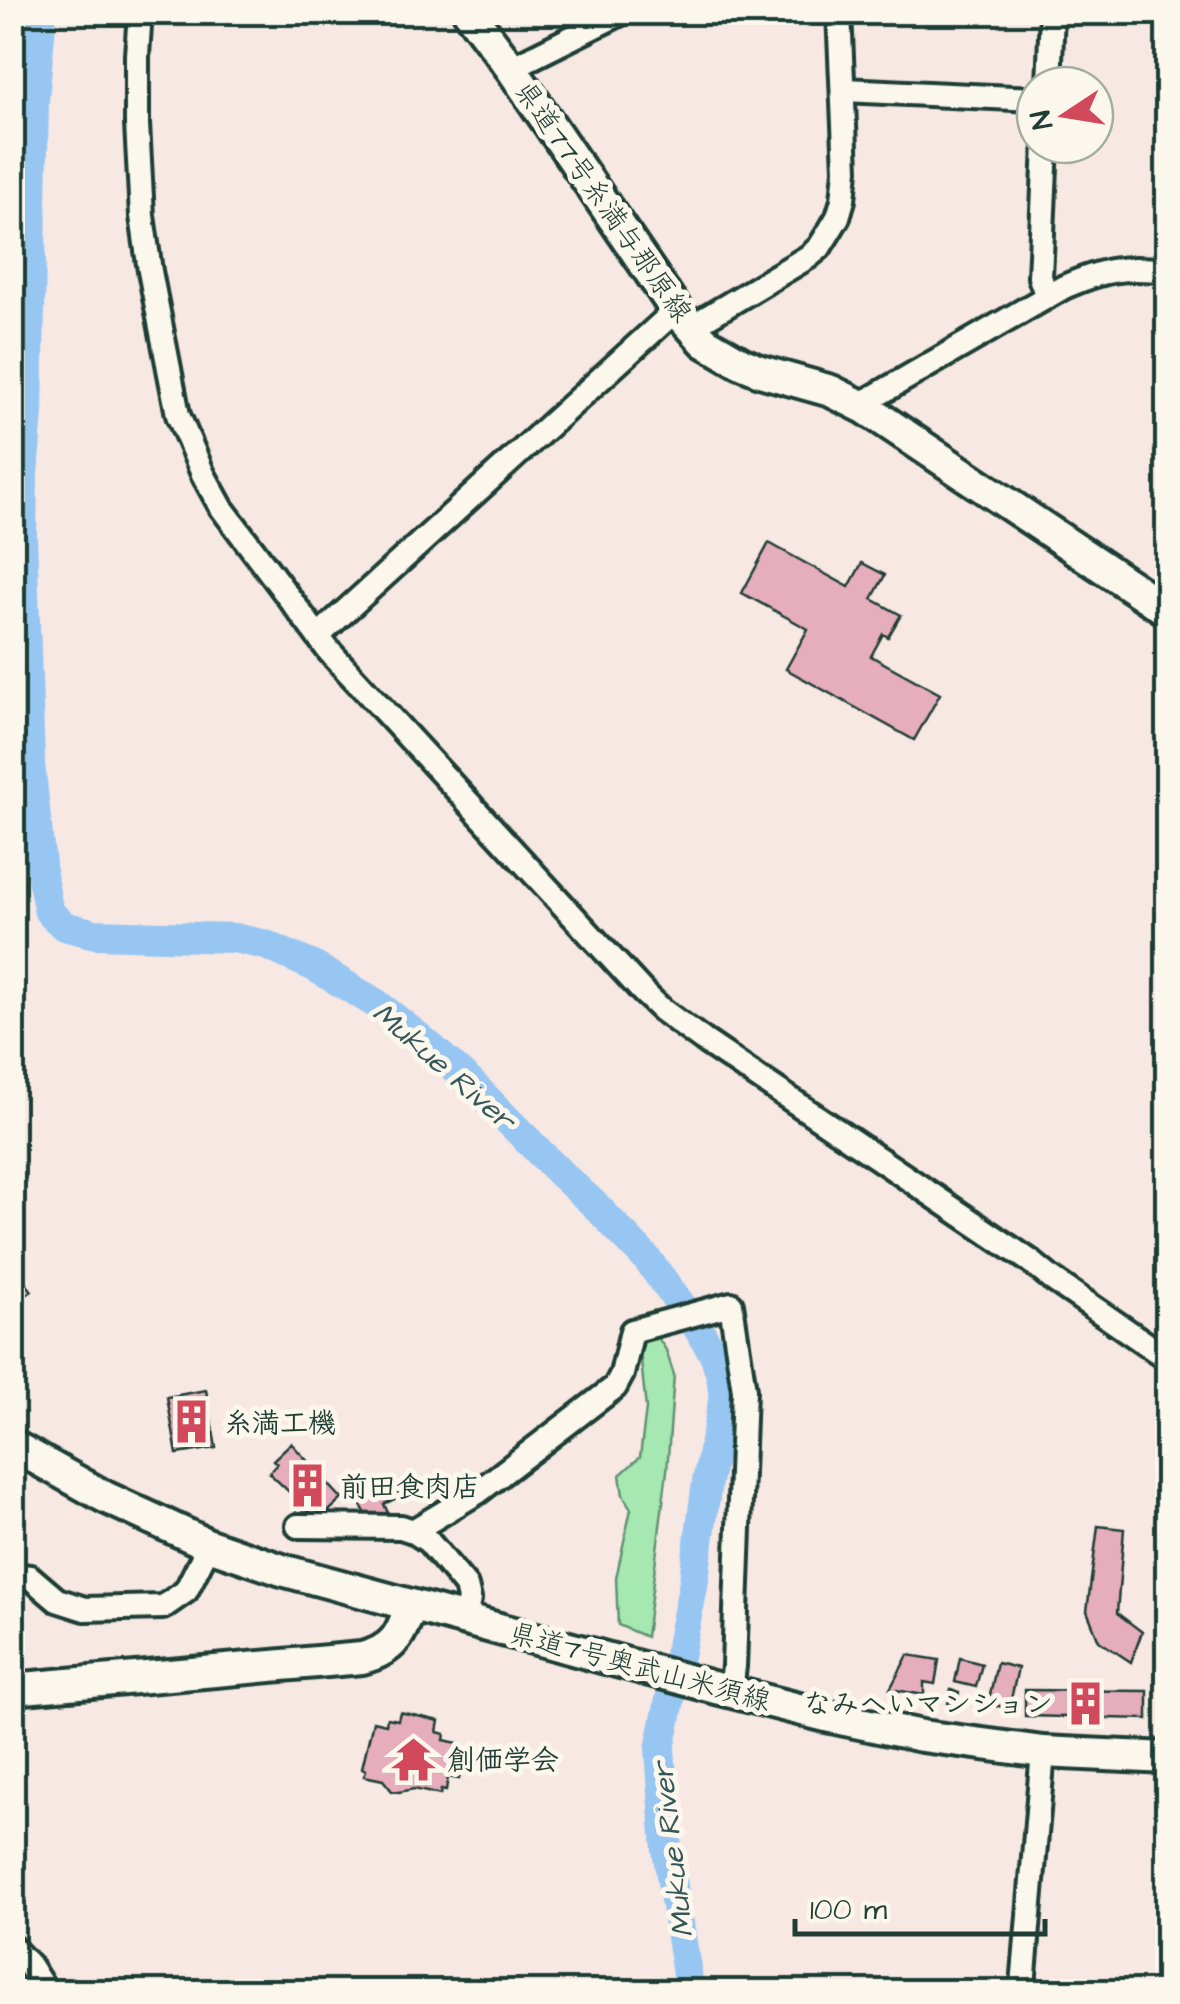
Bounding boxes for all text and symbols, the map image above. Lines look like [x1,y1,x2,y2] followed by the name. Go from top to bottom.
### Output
[1015,65,1115,165] north arrow
[505,73,701,330] street label: 県道77号糸満与那原線
[1021,107,1063,133] text: N
[363,993,526,1143] water label: Mukue River
[167,1398,215,1446] building icon: 糸満工機
[224,1404,336,1443] place label: 糸満工機
[283,1462,331,1510] building icon: 前田食肉店
[340,1468,480,1507] place label: 前田食肉店
[505,1614,775,1721] street label: 県道7号奥武山米須線
[1062,1679,1110,1727] building icon: なみへいマンション
[803,1685,1053,1724] place label: なみへいマンション
[390,1735,438,1783] temple icon: 創価学会
[447,1741,559,1780] place label: 創価学会
[641,1756,705,1940] water label: Mukue River
[795,1874,1045,1936] scale bar
[810,1889,888,1931] text: 100 m

